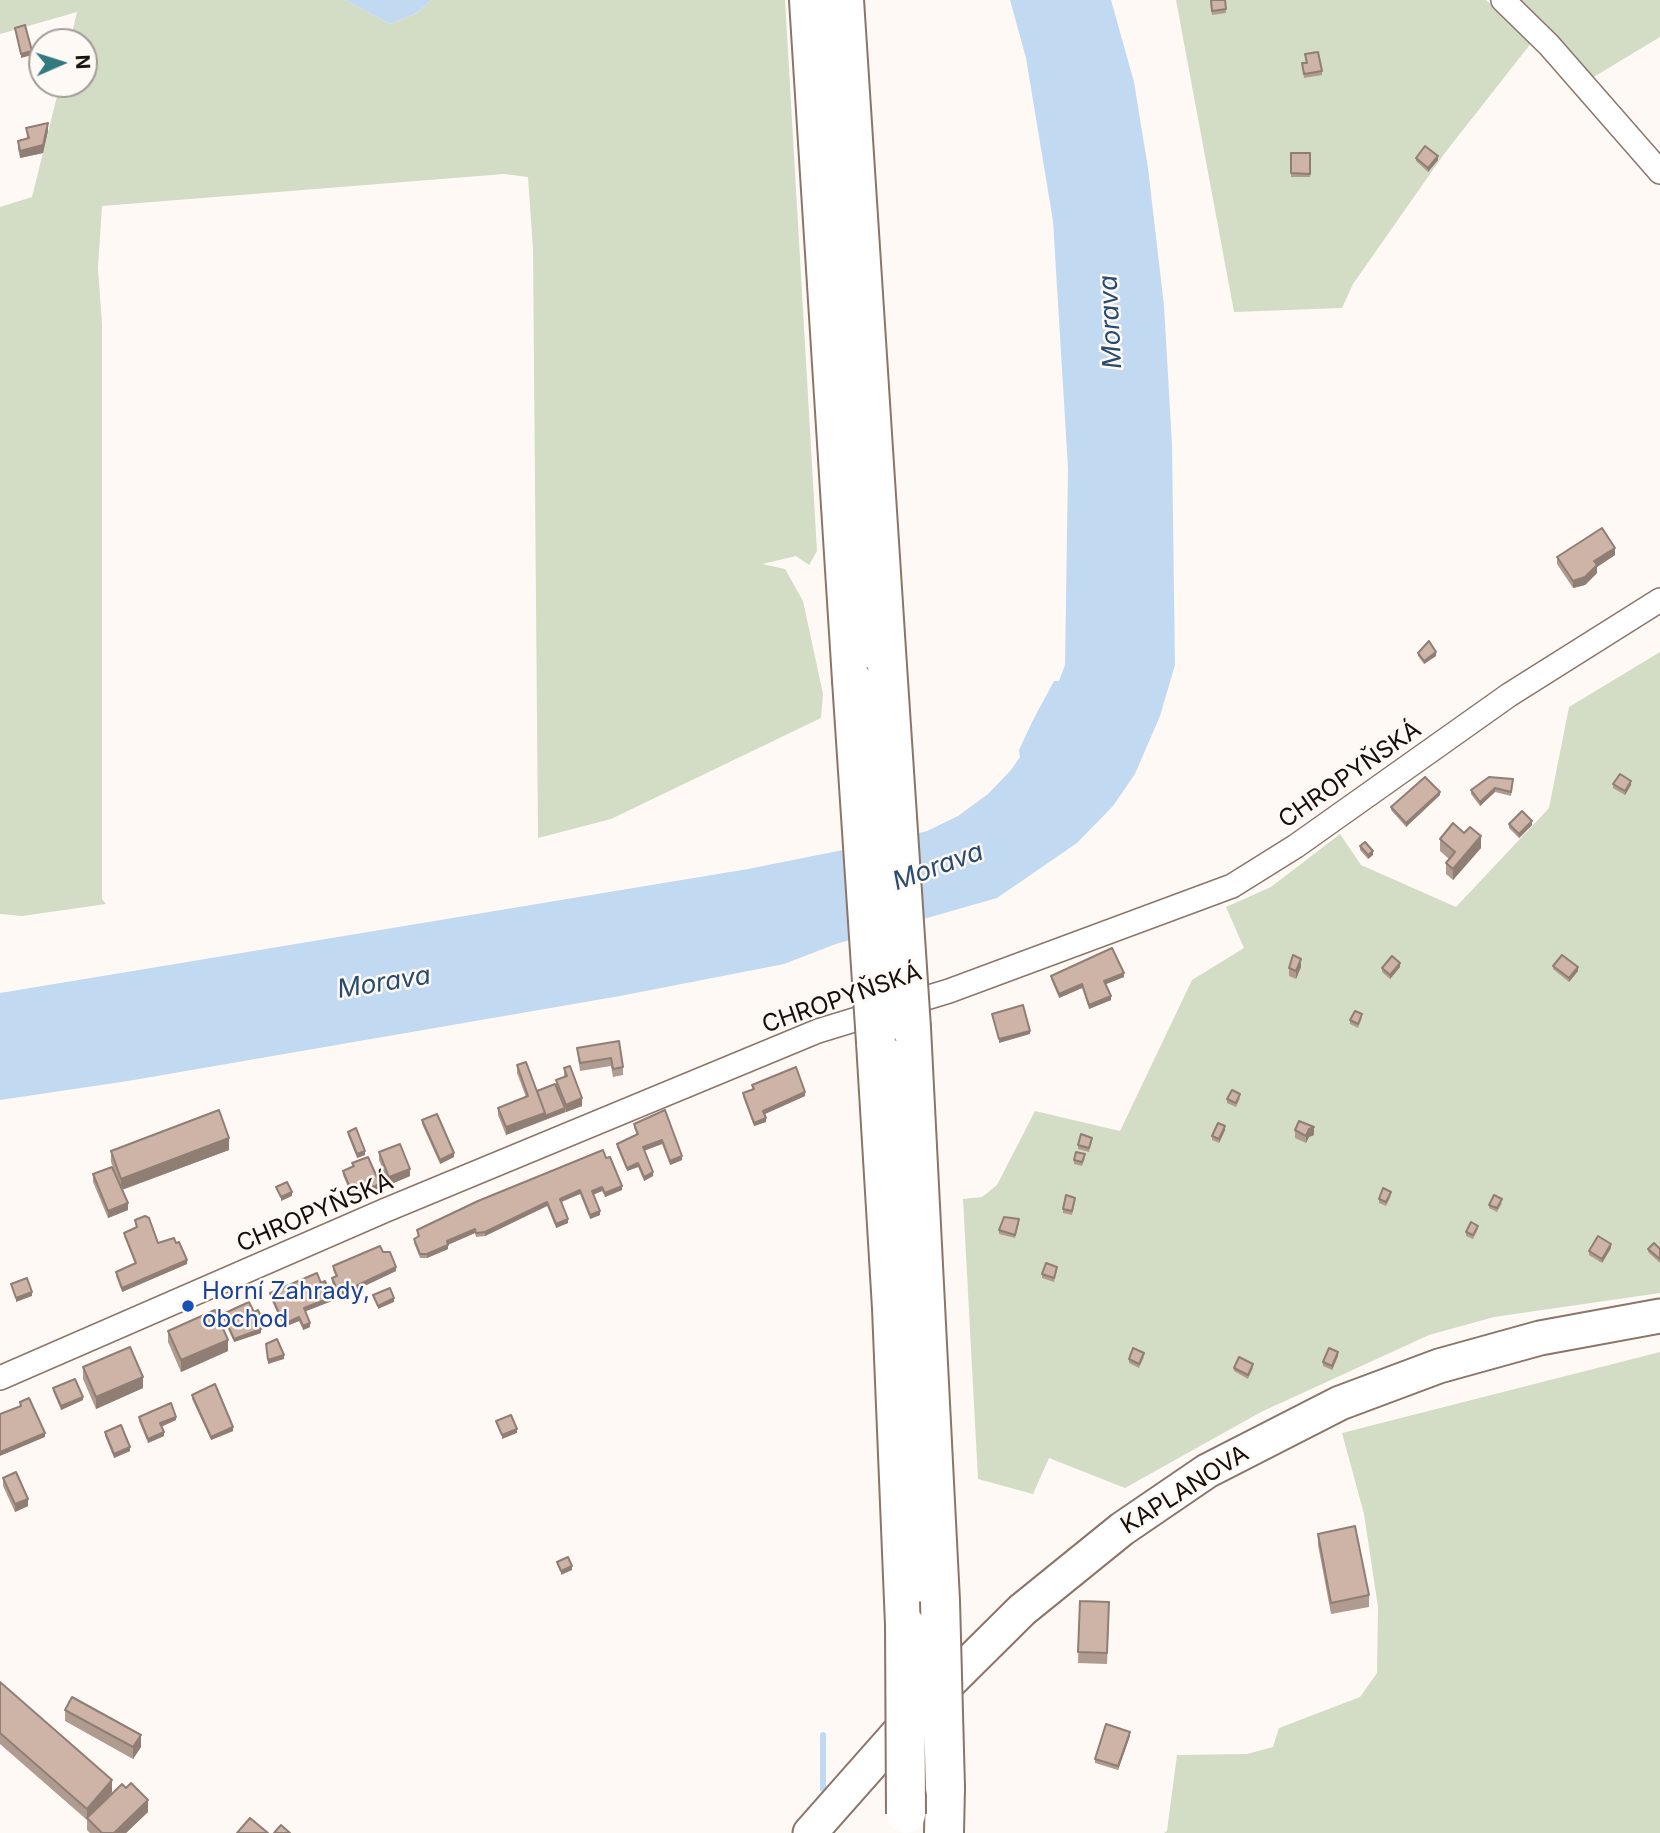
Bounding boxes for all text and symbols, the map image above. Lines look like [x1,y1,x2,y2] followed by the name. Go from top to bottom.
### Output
[28,28,98,98] north arrow
[71,54,94,70] text: N
[1093,274,1129,370] water label: Morava
[1273,715,1427,835] street label: CHROPYŇSKÁ
[888,836,988,898] water label: Morava
[758,958,926,1040] street label: CHROPYŇSKÁ
[335,960,433,1006] water label: Morava
[233,1167,397,1259] street label: CHROPYŇSKÁ
[202,1278,370,1334] place label: Horní Zahrady, obchod
[180,1298,196,1314] marker: Horní Zahrady, obchod
[1116,1439,1254,1541] street label: KAPLANOVA

